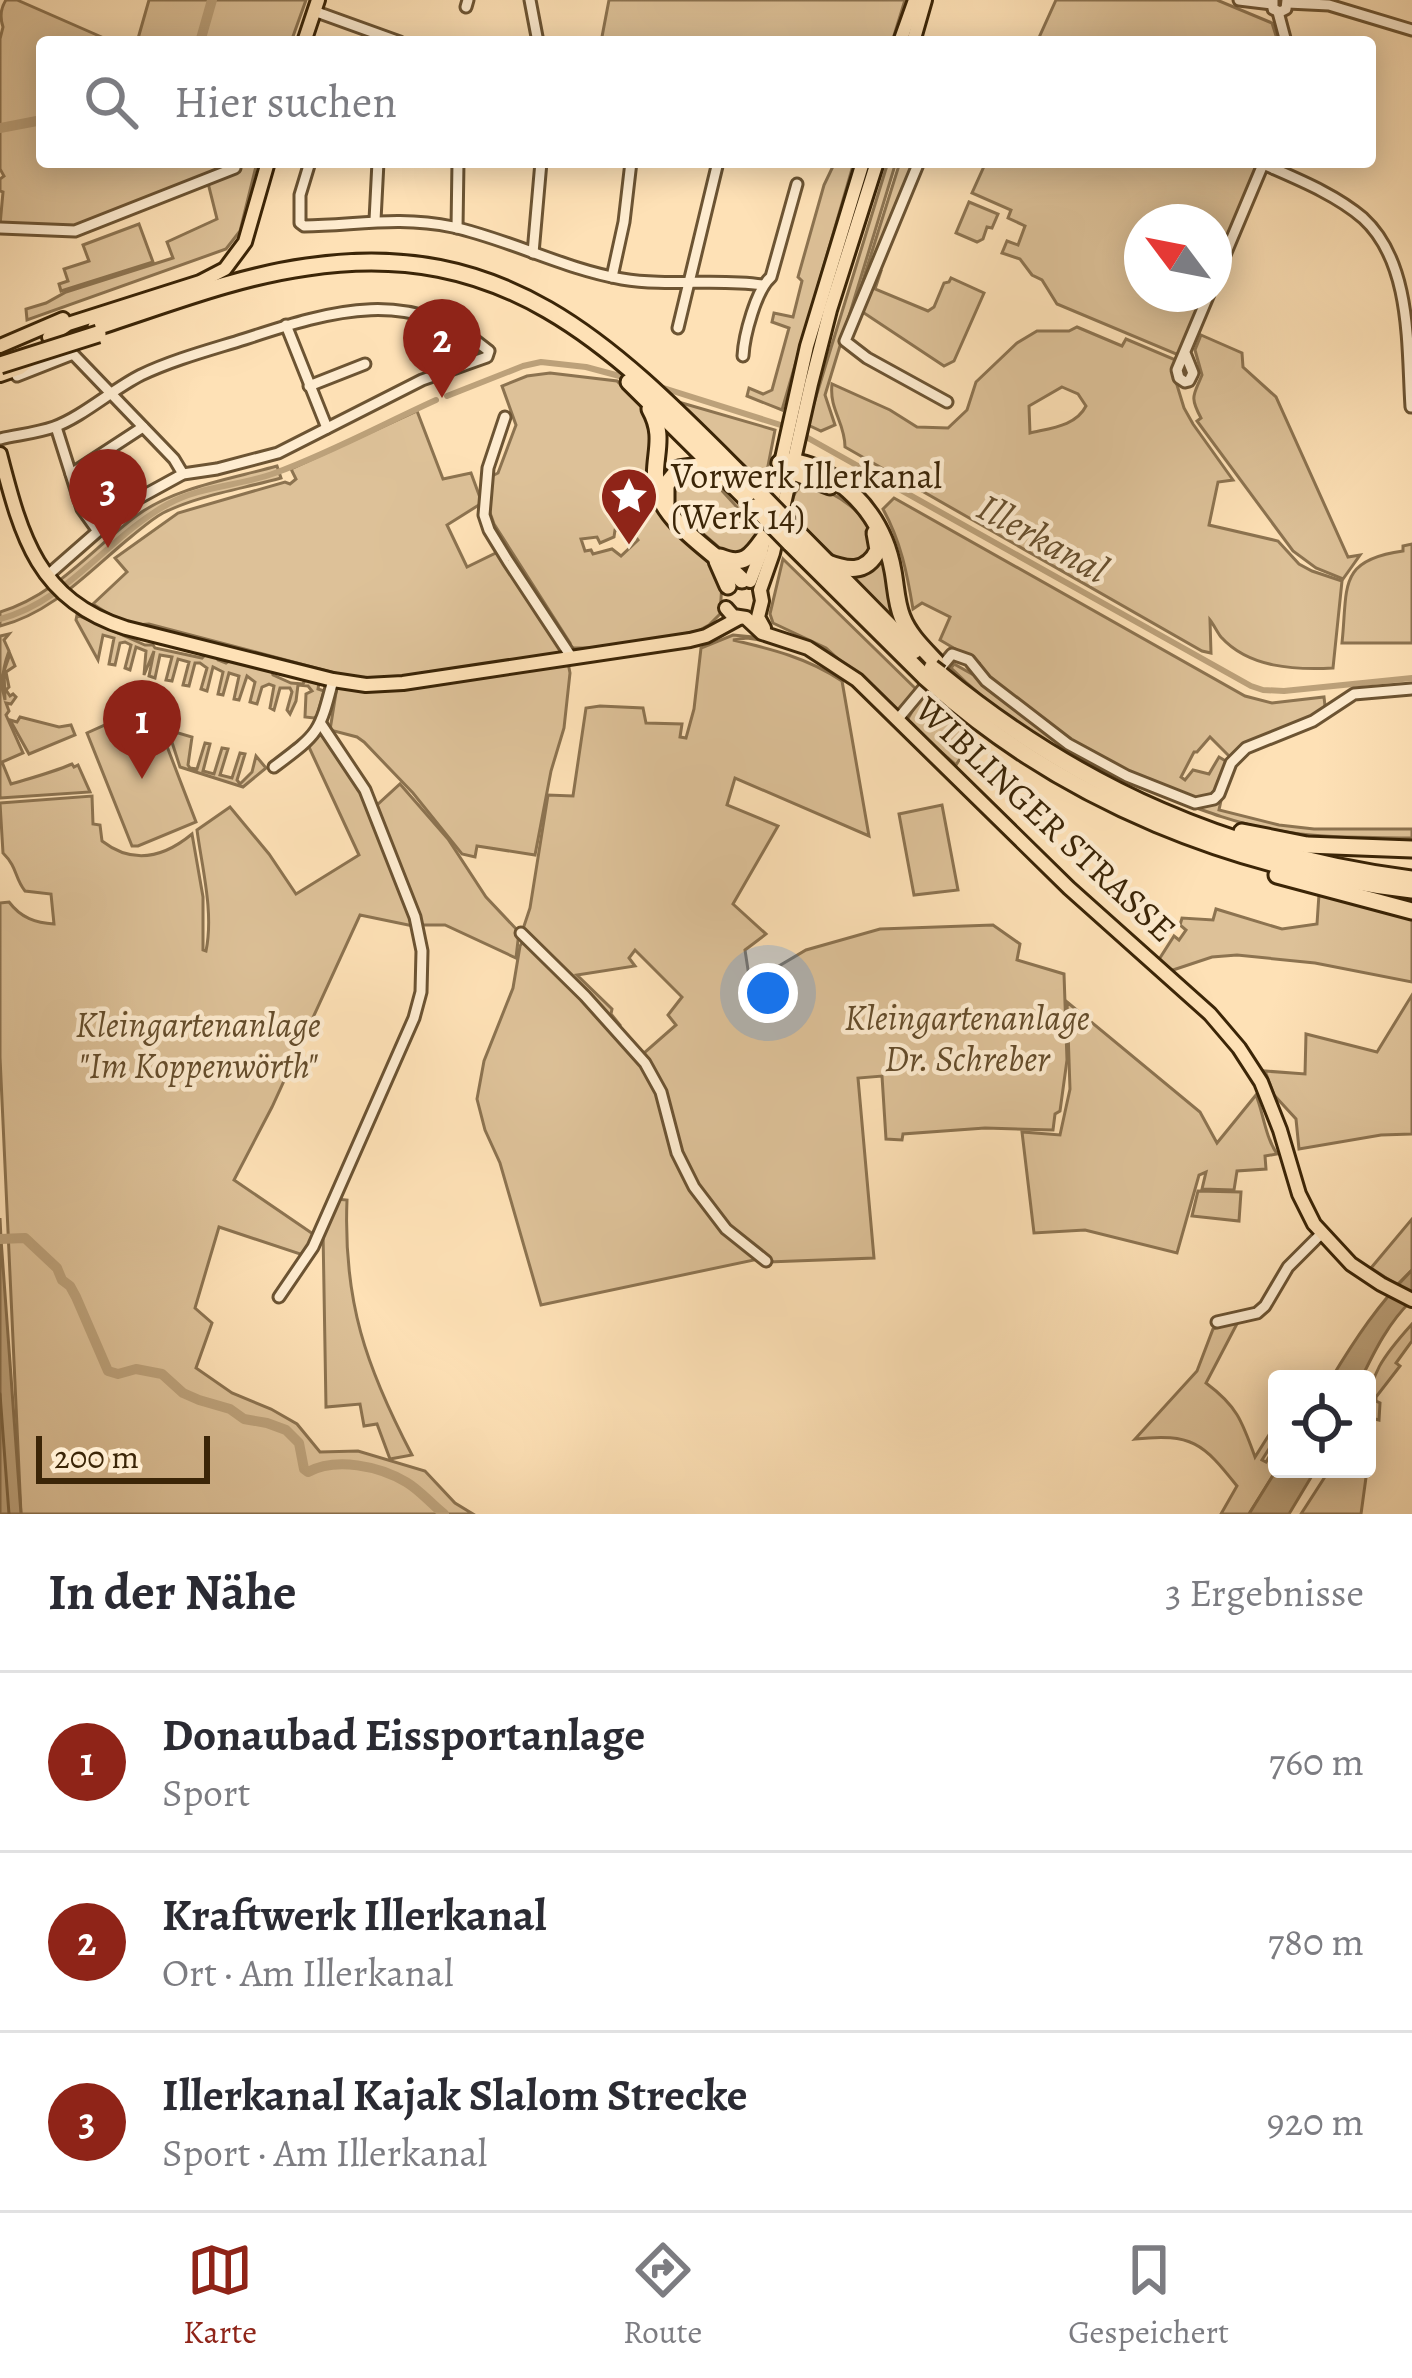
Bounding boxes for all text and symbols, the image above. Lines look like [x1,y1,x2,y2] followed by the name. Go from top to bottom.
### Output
[36,36,1376,168] search box
[78,69,144,135] icon: search
[174,71,397,133] text: Hier suchen
[1124,204,1232,312] north arrow
[403,299,481,398] pin: 2
[69,449,147,548] pin: 3
[670,451,942,541] place label: Vorwerk Illerkanal (Werk 14)
[598,465,660,547] place icon: Vorwerk Illerkanal (Werk 14)
[968,480,1118,596] water label: Illerkanal
[103,680,181,779] pin: 1
[904,684,1187,953] street label: WIBLINGER STRASSE
[738,963,798,1023] your location
[844,993,1090,1083] park label: Kleingartenanlage Dr. Schreber
[75,1000,321,1090] park label: Kleingartenanlage "Im Koppenwörth"
[1268,1370,1376,1478] map controls
[1268,1370,1376,1478] button: locate
[36,1430,210,1483] scale bar
[54,1434,139,1479] text: 200 m
[48,1557,297,1627] text: In der Nähe
[1165,1566,1364,1619] text: 3 Ergebnisse
[162,1704,645,1766] text: Donaubad Eissportanlage
[80,1735,94,1788] text: 1
[1269,1735,1364,1788] text: 760 m
[162,1766,251,1819] text: Sport
[162,1884,547,1946] text: Kraftwerk Illerkanal
[78,1915,96,1968] text: 2
[1268,1915,1364,1968] text: 780 m
[162,1946,454,1999] text: Ort · Am Illerkanal
[162,2064,747,2126] text: Illerkanal Kajak Slalom Strecke
[79,2095,95,2148] text: 3
[1267,2095,1364,2148] text: 920 m
[162,2126,487,2179] text: Sport · Am Illerkanal
[183,2237,257,2354] tab: Karte
[623,2237,702,2354] tab: Route
[1068,2237,1229,2354] tab: Gespeichert

